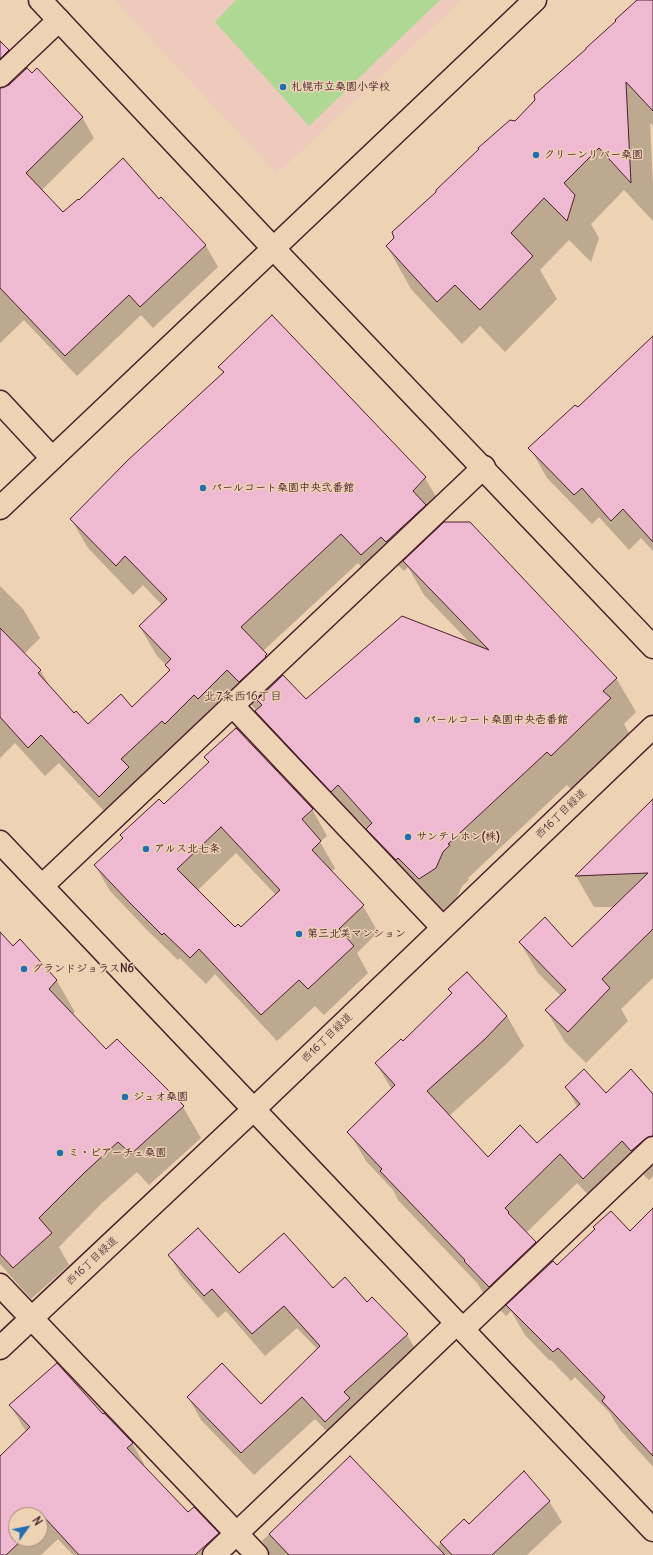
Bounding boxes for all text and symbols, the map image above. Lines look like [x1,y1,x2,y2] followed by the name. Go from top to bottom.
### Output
[291,80,390,94] place label: 札幌市立桑園小学校
[278,82,288,92] marker: 札幌市立桑園小学校
[544,148,643,162] place label: クリーンリバー桑園
[531,150,541,160] marker: クリーンリバー桑園
[211,481,354,495] place label: パールコート桑園中央弐番館
[198,483,208,493] marker: パールコート桑園中央弐番館
[204,690,282,704] district label: 北7条西16丁目
[425,713,568,727] place label: パールコート桑園中央壱番館
[412,715,422,725] marker: パールコート桑園中央壱番館
[533,786,589,842] street label: 西16丁目緑道
[416,830,500,844] place label: サンテレホン(株)
[403,832,413,842] marker: サンテレホン(株)
[154,842,220,856] place label: アルス北七条
[141,844,151,854] marker: アルス北七条
[307,927,406,941] place label: 第三北美マンション
[294,929,304,939] marker: 第三北美マンション
[32,962,134,976] place label: グランドジョラスN6
[19,964,29,974] marker: グランドジョラスN6
[299,1010,355,1066] street label: 西16丁目緑道
[133,1090,188,1104] place label: ジュオ桑園
[120,1092,130,1102] marker: ジュオ桑園
[68,1146,167,1160] place label: ミ・ピアーチェ桑園
[55,1148,65,1158] marker: ミ・ピアーチェ桑園
[63,1234,121,1288] street label: 西16丁目緑道
[8,1507,48,1547] north arrow
[29,1514,45,1528] text: N

